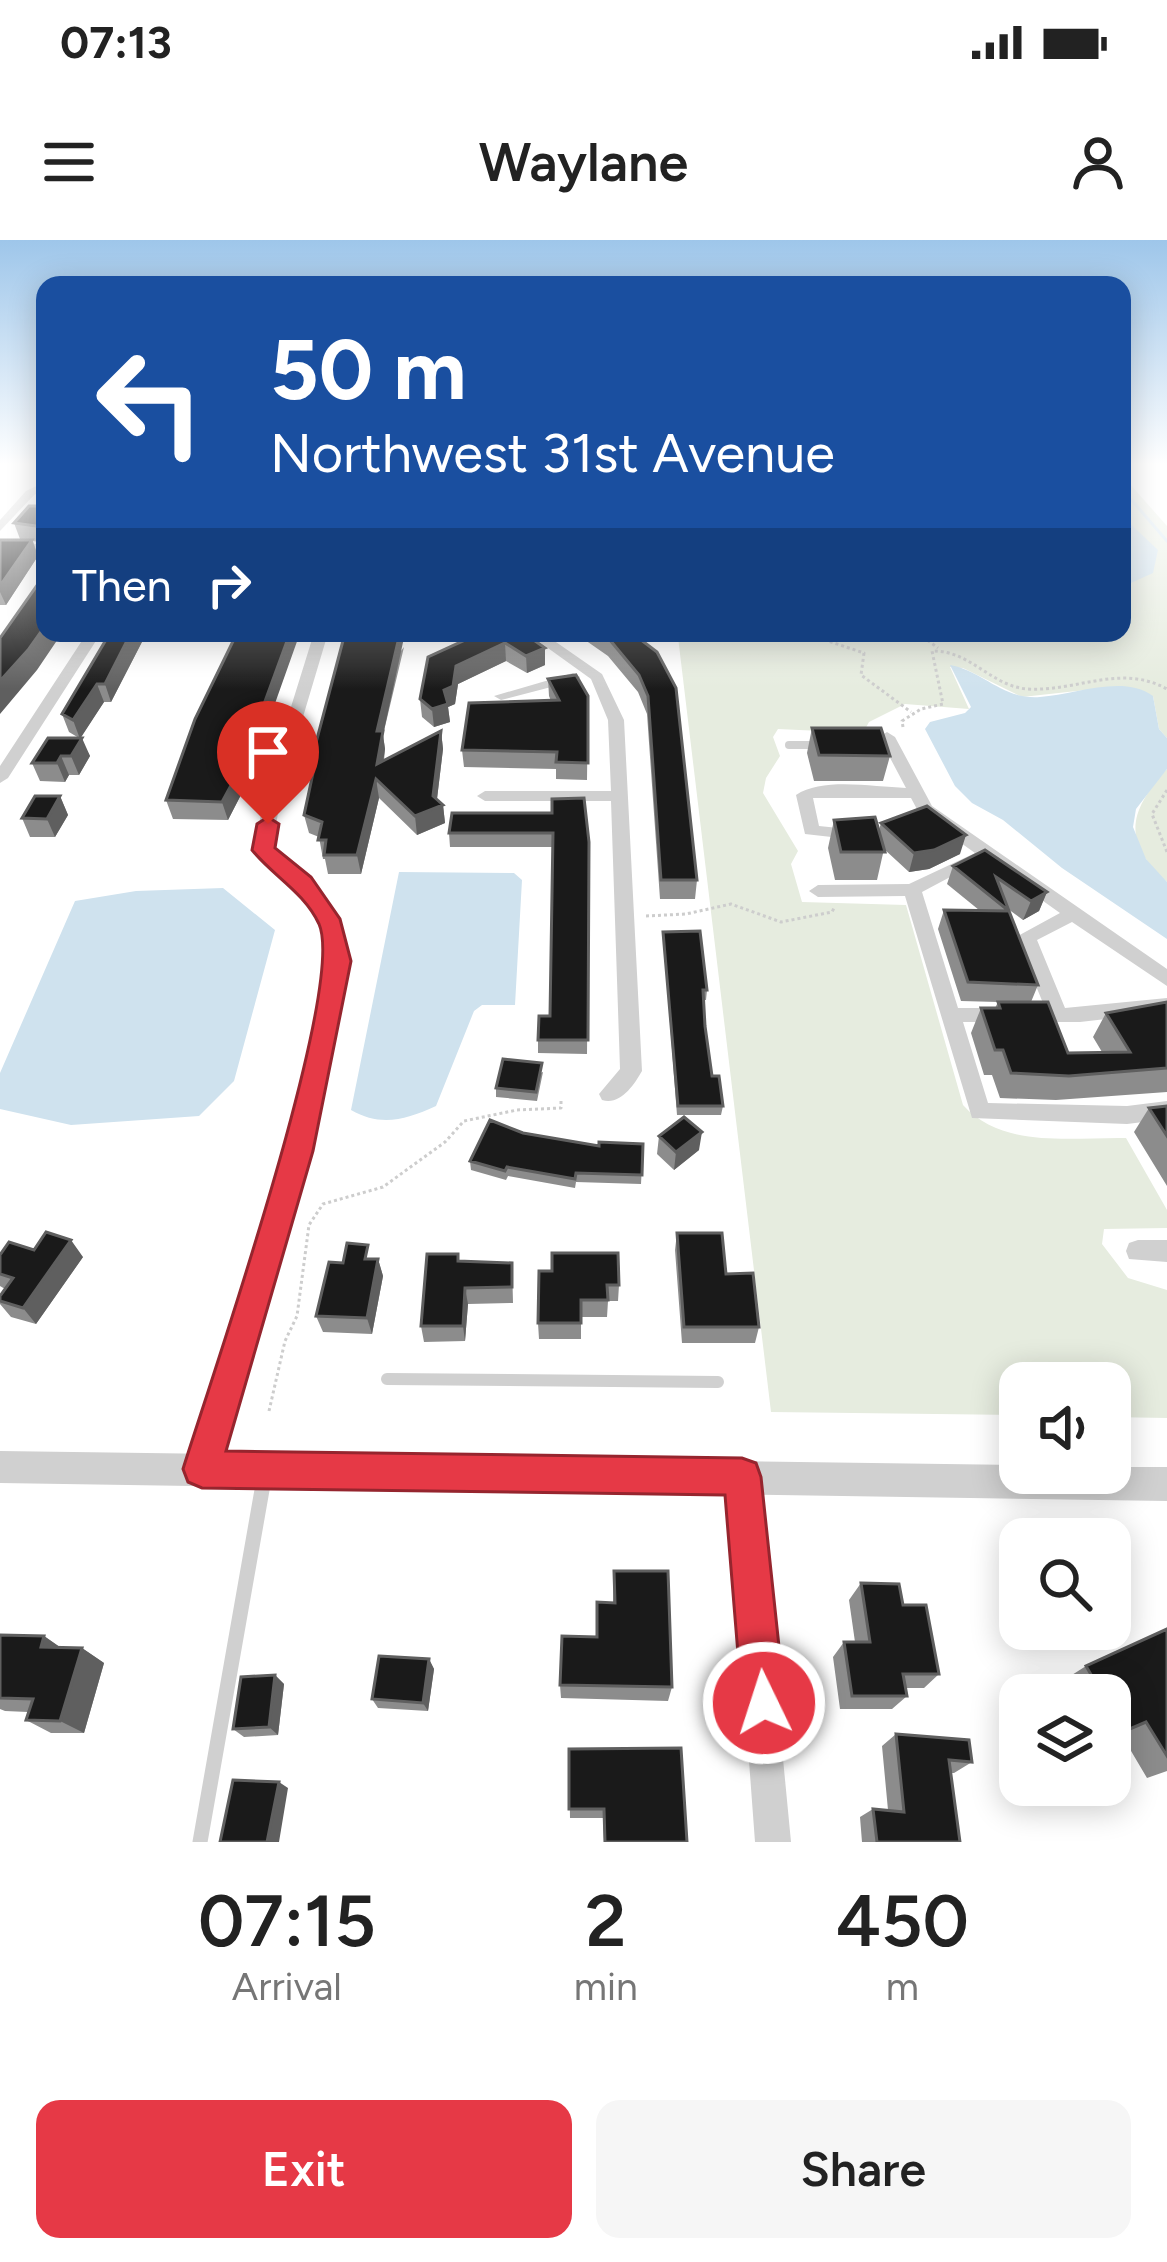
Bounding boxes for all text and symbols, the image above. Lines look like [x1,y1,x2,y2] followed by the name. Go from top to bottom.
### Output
[60,15,172,69] text: 07:13
[36,129,102,195] icon: menu
[1065,129,1131,195] icon: person
[479,130,688,195] text: Waylane
[270,319,466,420] text: 50 m
[72,324,228,480] icon: left
[270,421,835,486] text: Northwest 31st Avenue
[196,552,262,618] icon: right
[72,558,172,612] text: Then
[217,701,319,824] pin
[235,719,301,785] icon: arrive
[999,1362,1131,1806] map controls
[999,1362,1131,1494] button: sound
[999,1518,1131,1650] button: search
[701,1640,827,1766] position arrow
[999,1674,1131,1806] button: layers
[198,1878,376,1964] text: 07:15
[585,1878,626,1964] text: 2
[836,1878,969,1964] text: 450
[232,1963,342,2010] text: Arrival
[574,1963,638,2010] text: min
[886,1963,919,2010] text: m
[36,2100,572,2238] button: Exit
[596,2100,1131,2238] button: Share

